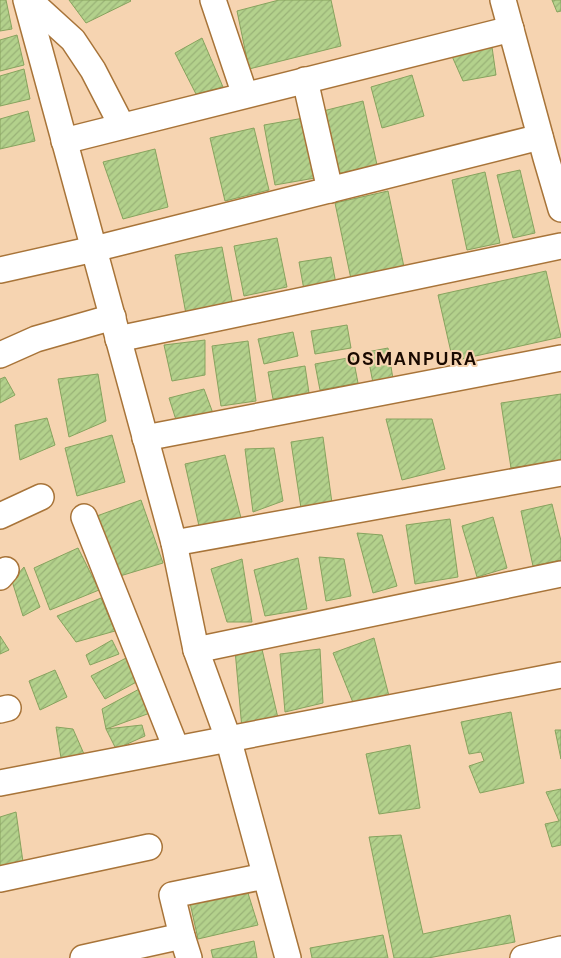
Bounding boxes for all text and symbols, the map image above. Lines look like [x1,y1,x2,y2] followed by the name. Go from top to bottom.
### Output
[347,347,477,370] district label: OSMANPURA

